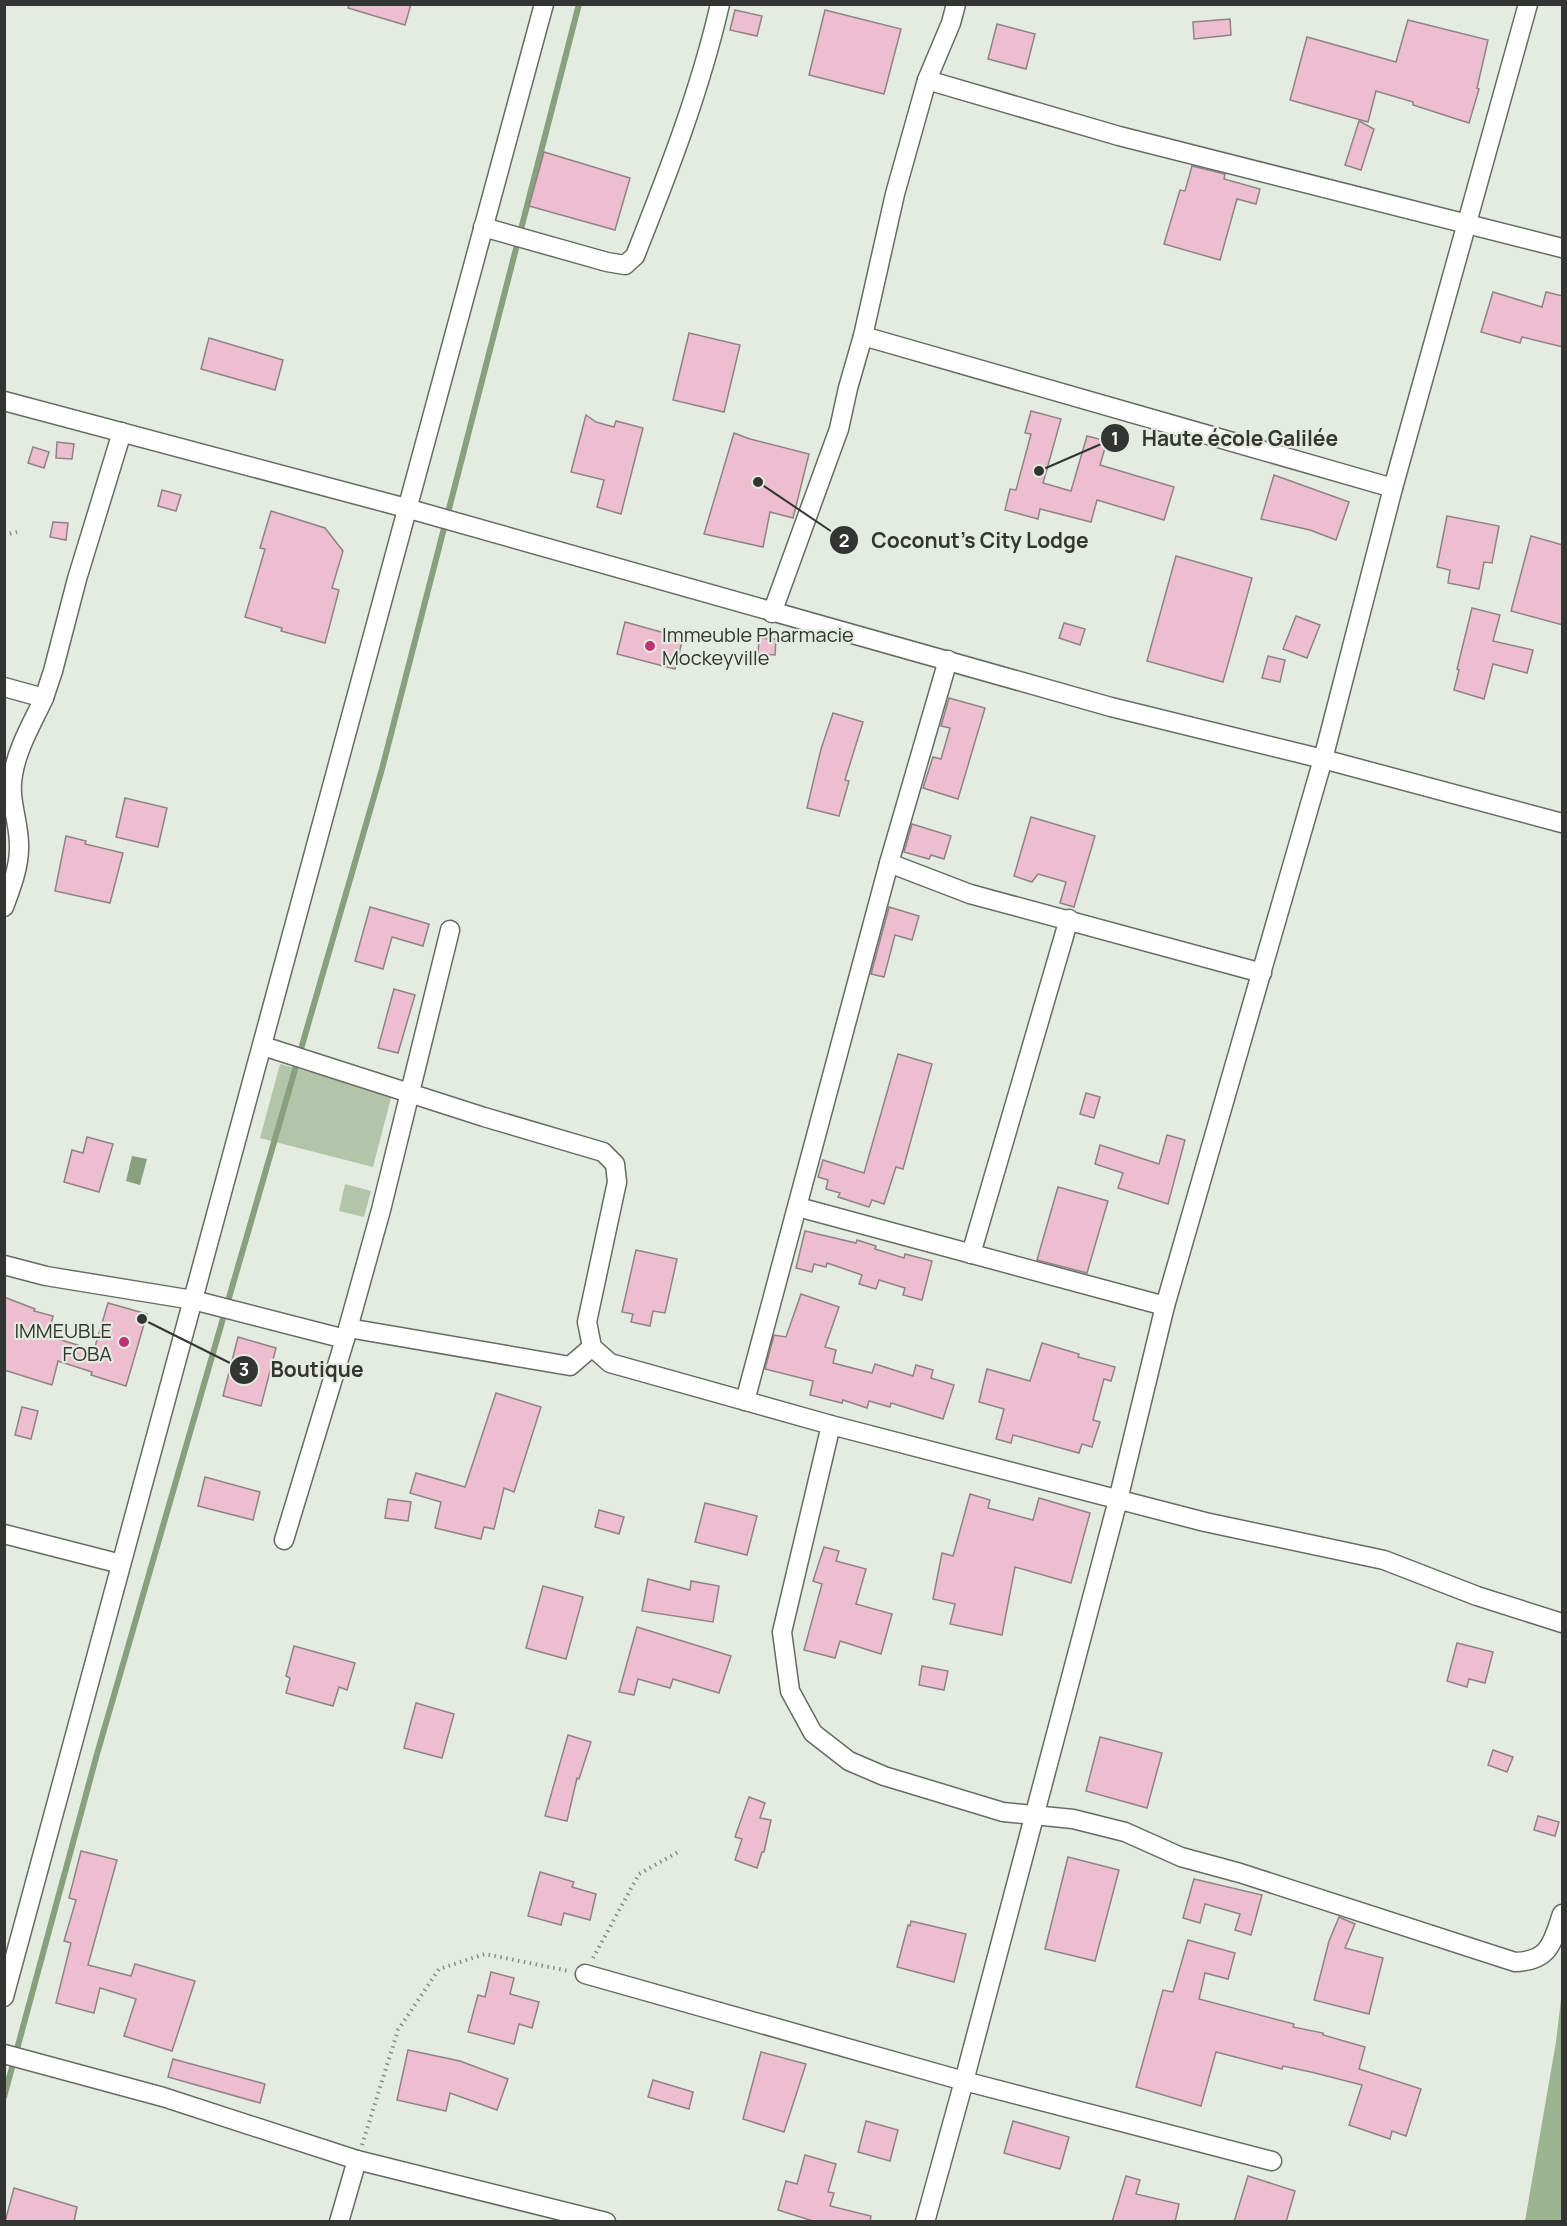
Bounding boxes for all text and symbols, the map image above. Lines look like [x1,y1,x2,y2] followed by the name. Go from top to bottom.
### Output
[1100,419,1350,458] callout: Haute école Galilée
[1142,424,1338,452] text: Haute école Galilée
[1111,426,1119,450] text: 1
[829,521,1100,560] callout: Coconut’s City Lodge
[871,526,1089,554] text: Coconut’s City Lodge
[839,528,849,552] text: 2
[662,621,854,671] place label: Immeuble Pharmacie Mockeyville
[643,639,657,653] marker: Immeuble Pharmacie Mockeyville
[14,1317,112,1367] place label: IMMEUBLE FOBA
[117,1335,131,1349] marker: IMMEUBLE FOBA
[229,1351,376,1390] callout: Boutique
[270,1355,364,1383] text: Boutique
[239,1357,249,1381] text: 3

